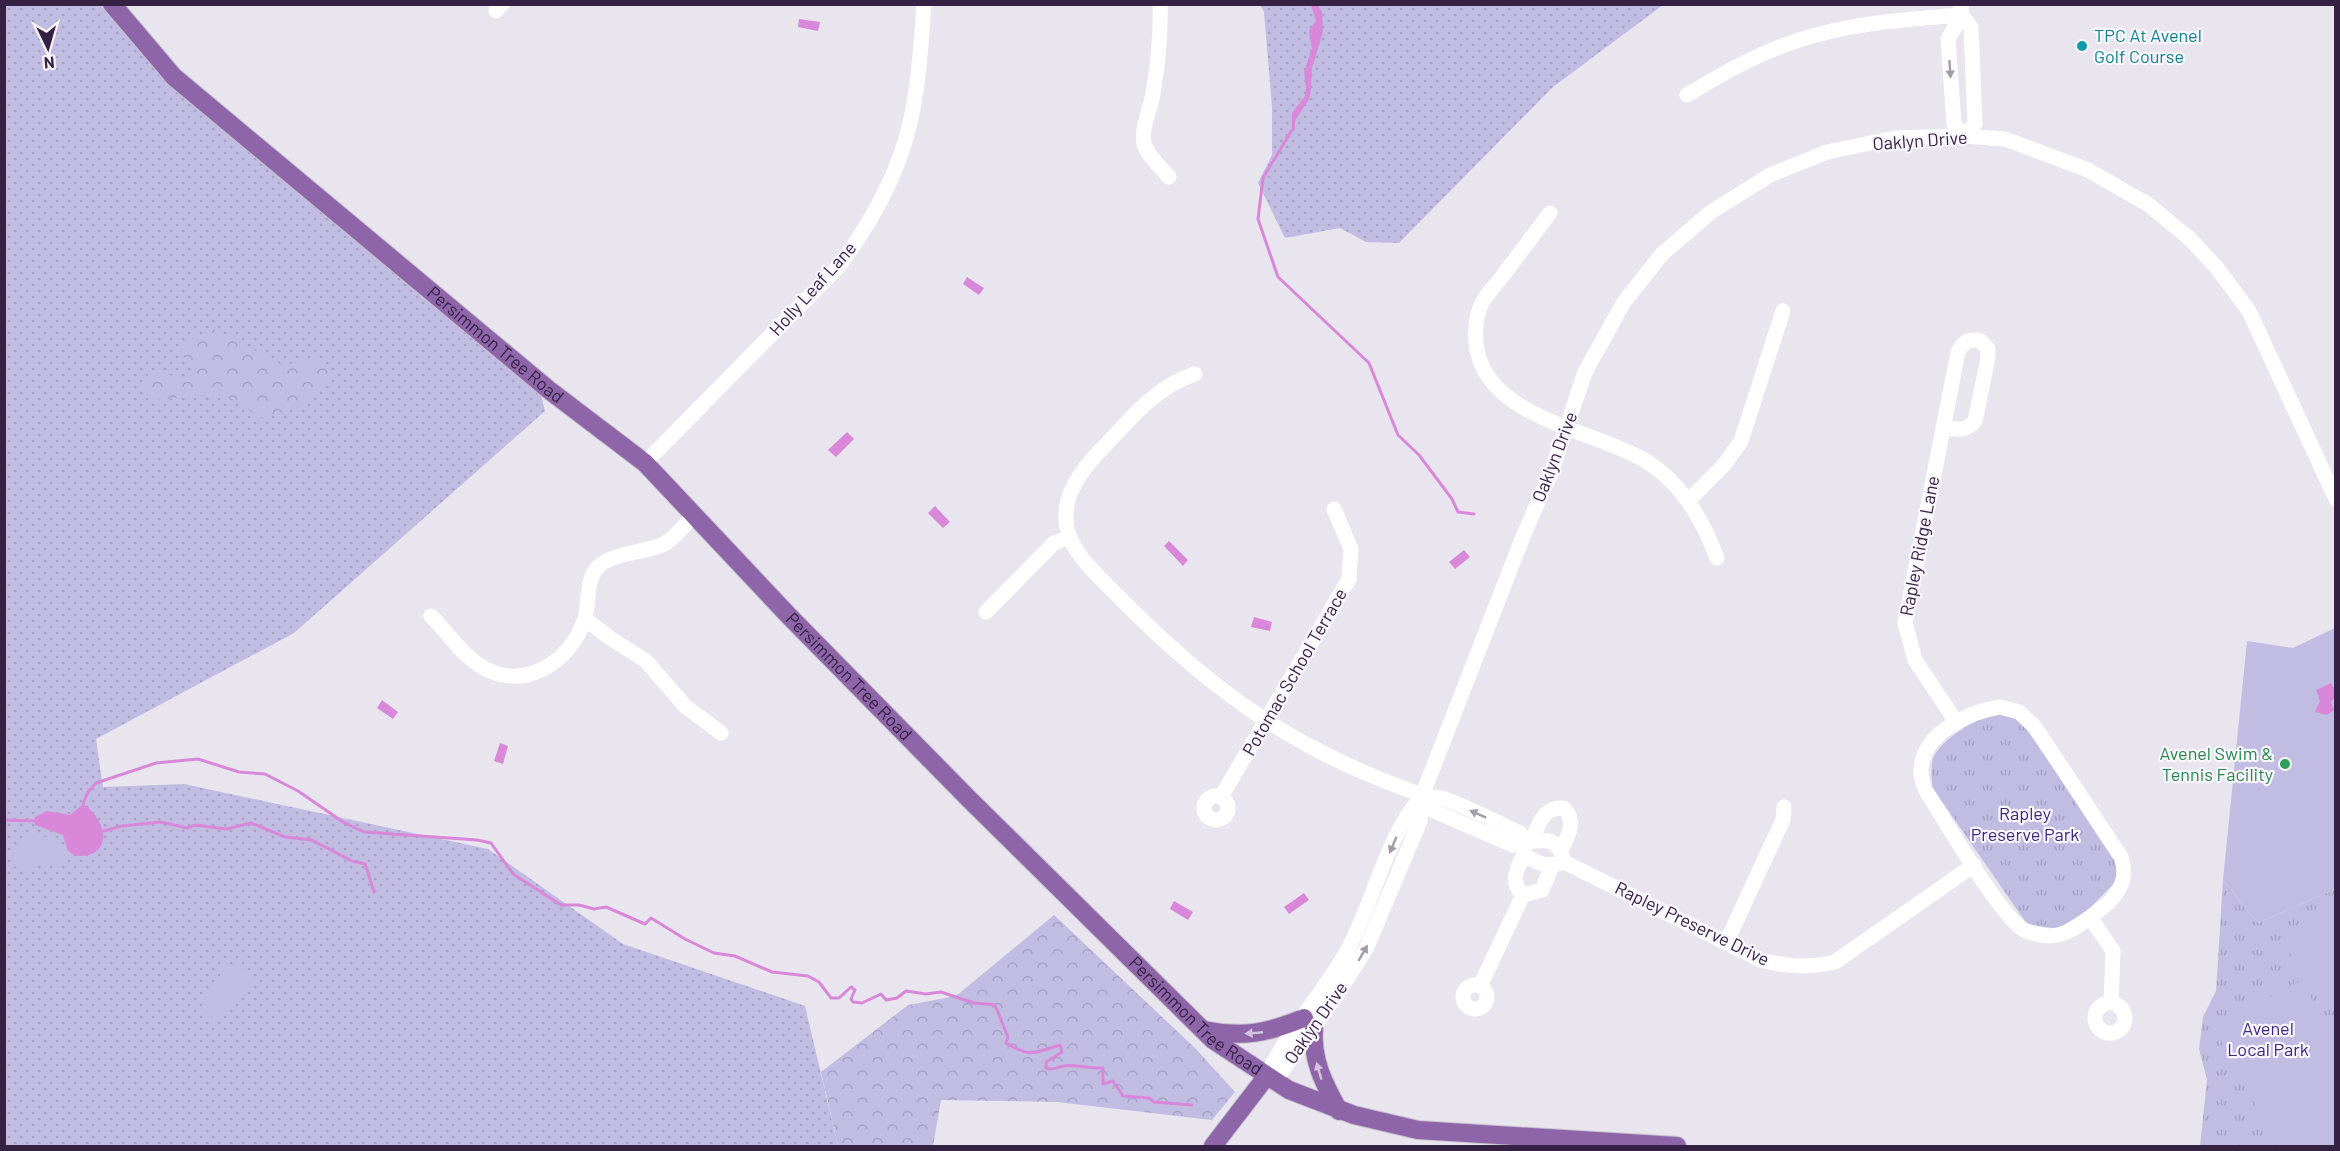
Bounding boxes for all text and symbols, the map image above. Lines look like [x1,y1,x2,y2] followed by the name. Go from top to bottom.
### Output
[18,18,78,78] north arrow
[2094,24,2202,67] place label: TPC At Avenel Golf Course
[2075,39,2089,53] marker: TPC At Avenel Golf Course
[43,54,55,73] text: N
[1946,60,1955,79] one-way arrow
[1872,126,1968,154] street label: Oaklyn Drive
[764,237,860,340] street label: Holly Leaf Lane
[423,281,568,407] street label: Persimmon Tree Road
[1527,408,1581,505] street label: Oaklyn Drive
[1895,474,1943,618] street label: Rapley Ridge Lane
[1237,584,1351,759] street label: Potomac School Terrace
[782,607,917,745] street label: Persimmon Tree Road
[2159,742,2273,785] place label: Avenel Swim & Tennis Facility
[2278,757,2292,771] marker: Avenel Swim & Tennis Facility
[1971,802,2079,845] park label: Rapley Preserve Park
[1469,809,1486,818] one-way arrow
[1388,837,1397,854] one-way arrow
[1612,876,1773,970] street label: Rapley Preserve Drive
[1357,945,1368,961] one-way arrow
[1125,951,1267,1080] street label: Persimmon Tree Road
[1279,977,1351,1068] street label: Oaklyn Drive
[2227,1017,2309,1060] park label: Avenel Local Park
[1245,1029,1264,1038] one-way arrow
[1314,1062,1323,1080] one-way arrow

